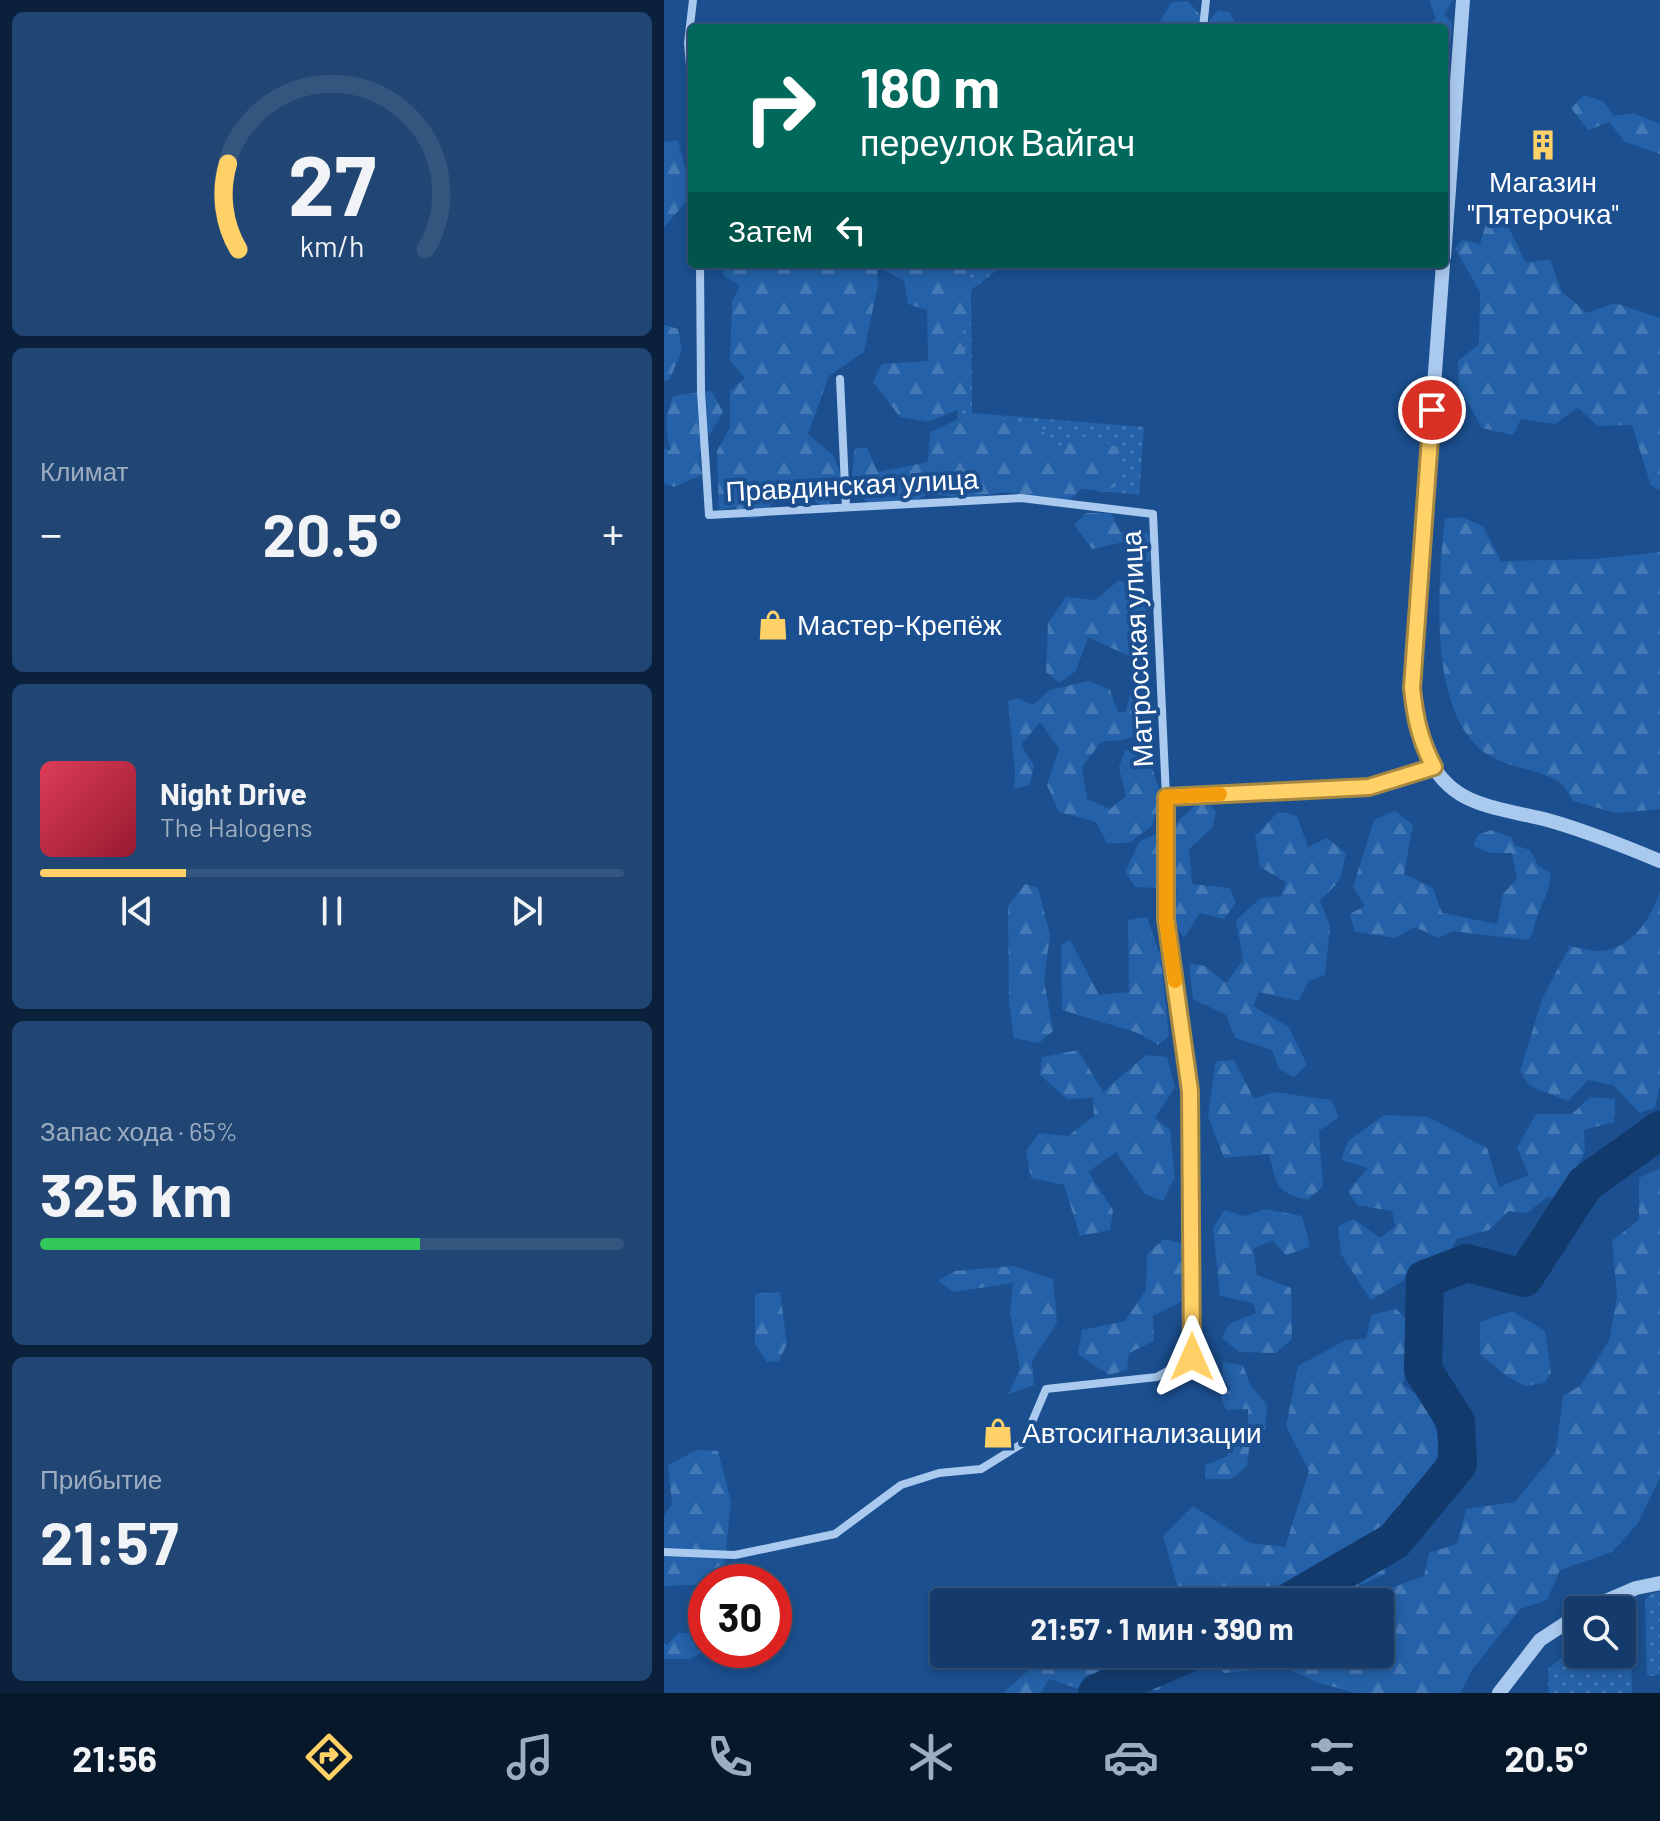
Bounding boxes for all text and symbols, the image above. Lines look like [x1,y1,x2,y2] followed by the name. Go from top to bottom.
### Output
[860,52,1000,119] text: 180 m
[728,56,832,160] icon: right
[860,120,1135,163] text: переулок Вайгач
[1526,128,1560,162] building icon: Магазин "Пятерочка"
[288,133,376,233] text: 27
[1467,164,1619,230] place label: Магазин "Пятерочка"
[829,208,873,252] icon: left
[728,212,813,248] text: Затем
[300,228,364,263] text: km/h
[1398,376,1466,444] pin
[1410,388,1454,432] icon: arrive
[40,455,129,486] text: Климат
[725,460,980,508] street label: Правдинская улица
[263,497,401,569] text: 20.5°
[40,506,62,559] text: −
[602,506,624,559] text: +
[1113,530,1159,768] street label: Матросская улица
[797,607,1002,641] place label: Мастер-Крепёж
[756,608,790,642] shop icon: Мастер-Крепёж
[160,775,307,811] text: Night Drive
[160,811,312,842] text: The Halogens
[115,889,159,933] icon: previous
[310,889,354,933] icon: pause
[505,889,549,933] icon: next
[40,1115,238,1146] text: Запас хода · 65%
[40,1157,232,1229] text: 325 km
[1150,1315,1234,1399] position arrow
[1022,1415,1262,1449] place label: Автосигнализации
[981,1416,1015,1450] shop icon: Автосигнализации
[40,1463,162,1494] text: Прибытие
[40,1505,178,1577] text: 21:57
[688,1564,792,1668] speed limit sign: 30
[1564,1596,1636,1668] map controls
[1564,1596,1636,1668] button: search
[1031,1610,1293,1646] text: 21:57 · 1 мин · 390 m
[301,1729,357,1785] icon: directions
[502,1729,558,1785] icon: music
[702,1729,758,1785] icon: phone
[903,1729,959,1785] icon: climate
[1103,1729,1159,1785] icon: car
[1304,1729,1360,1785] icon: filters
[72,1736,157,1779] text: 21:56
[1504,1736,1588,1779] text: 20.5°

